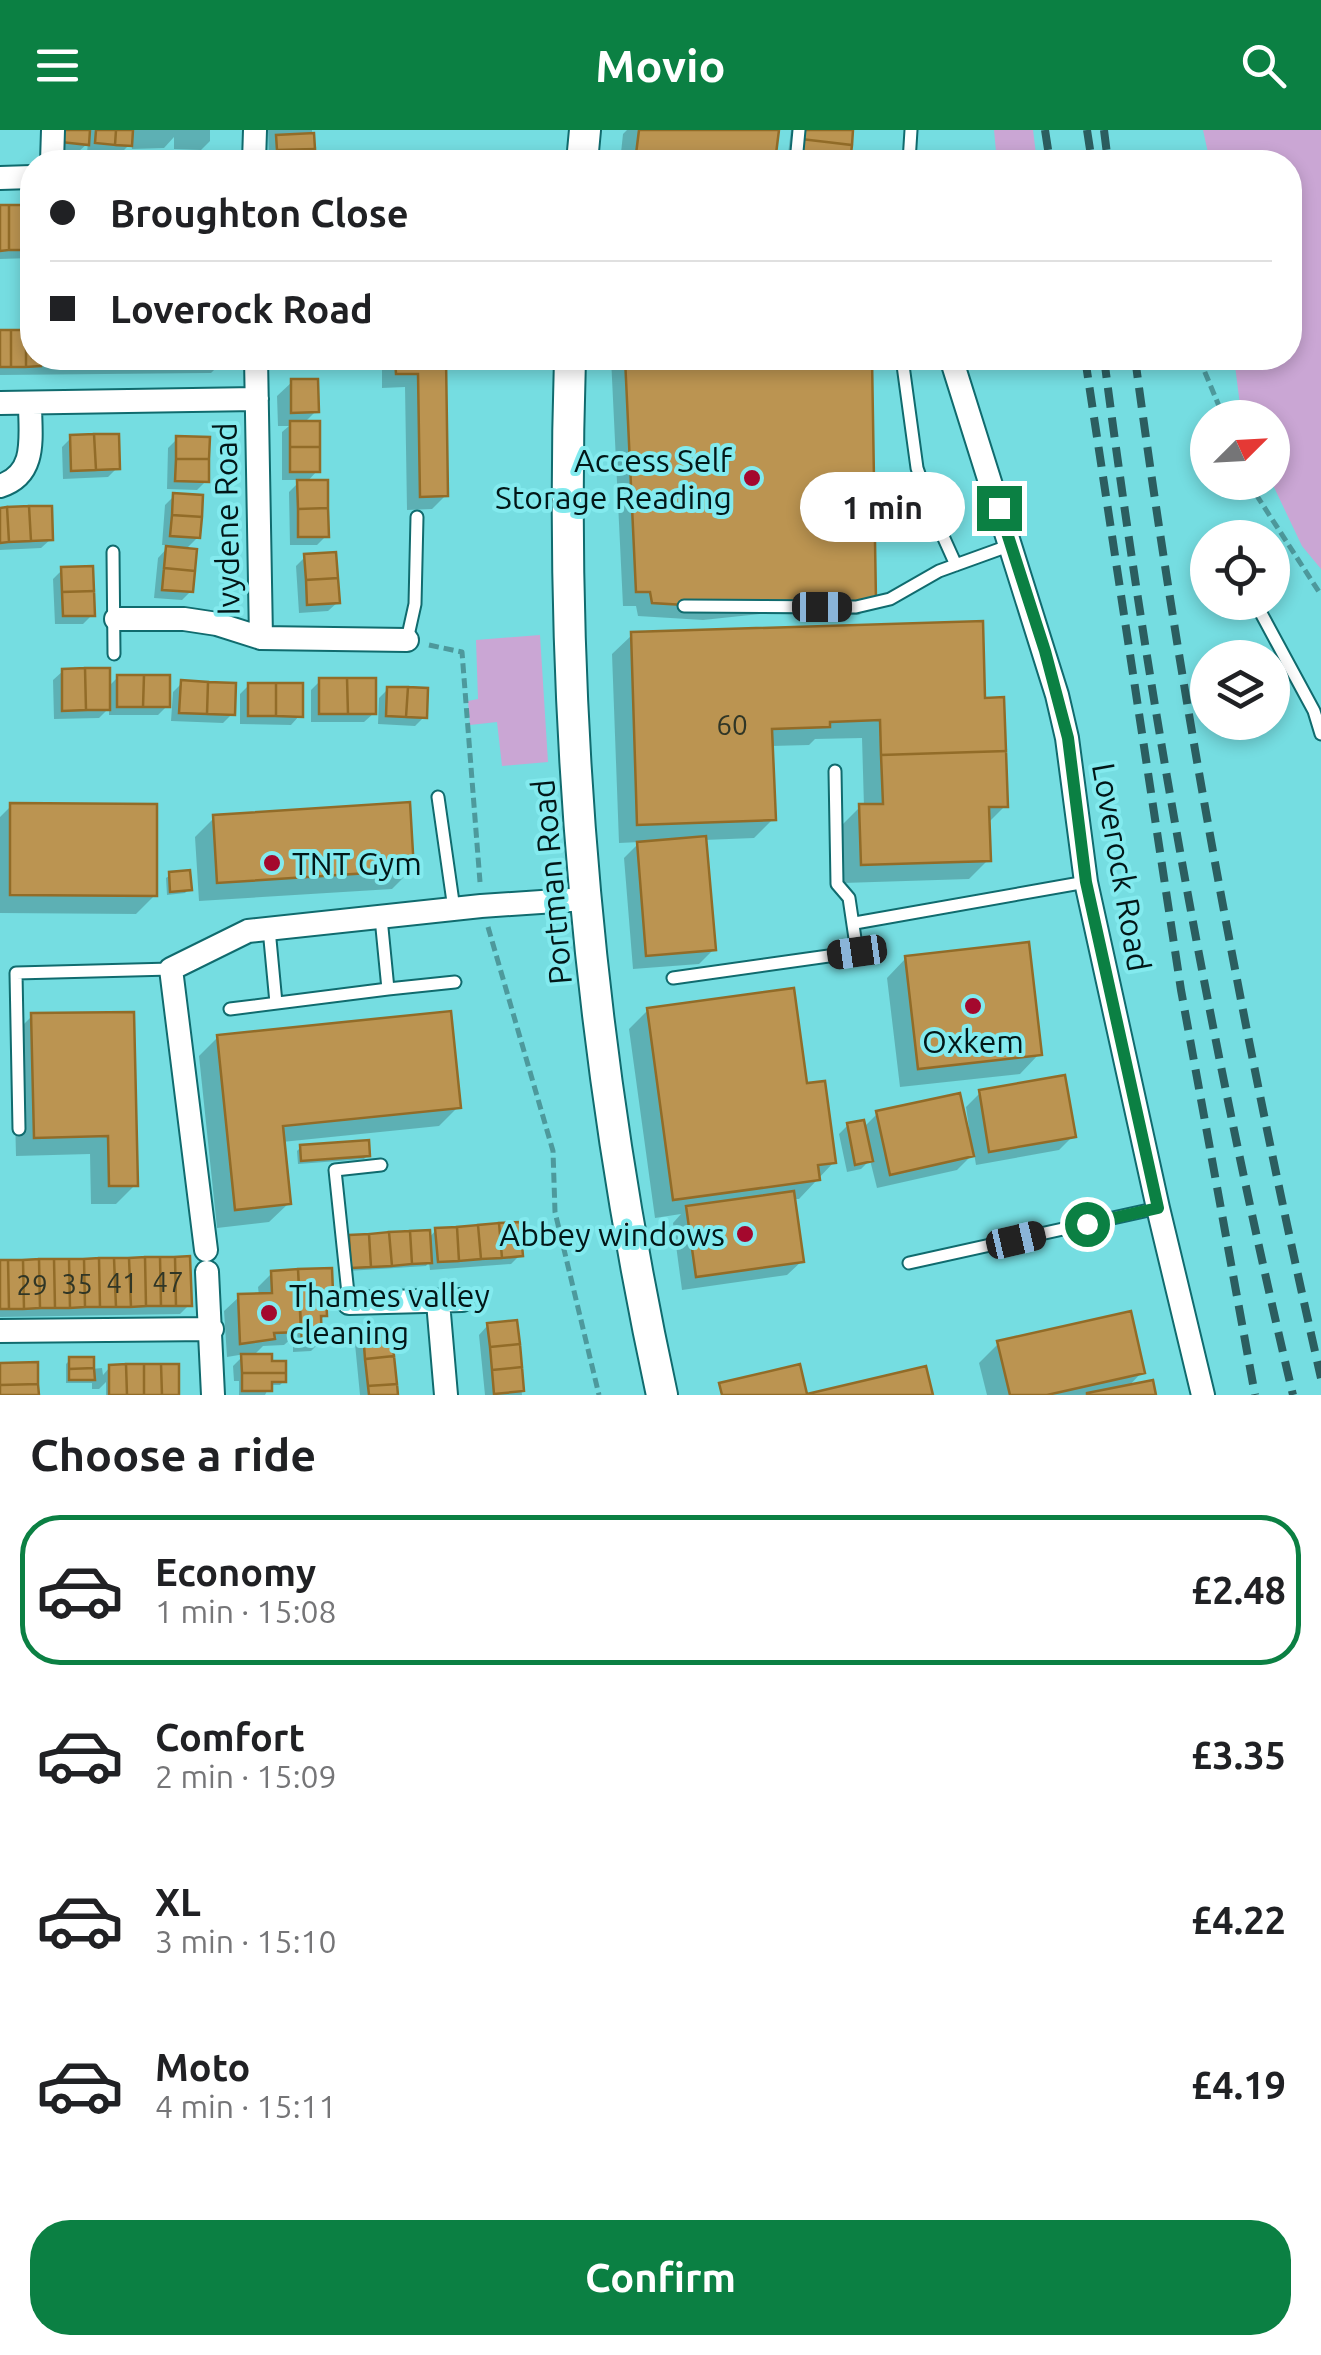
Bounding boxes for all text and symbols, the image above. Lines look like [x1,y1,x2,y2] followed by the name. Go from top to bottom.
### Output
[30,38,85,93] icon: menu
[1236,38,1291,93] icon: search
[595,40,726,91] text: Movio
[110,192,409,234] text: Broughton Close
[110,288,373,330] text: Loverock Road
[1190,400,1290,500] north arrow
[1190,400,1290,740] map controls
[206,422,246,616] street label: Ivydene Road
[495,442,733,515] place label: Access Self Storage Reading
[741,467,763,489] marker: Access Self Storage Reading
[799,473,964,543] callout: 1 min
[977,486,1022,531] route end
[842,489,923,525] text: 1 min
[1190,520,1290,620] button: locate
[792,592,852,622] car
[1190,640,1290,740] button: layers
[716,709,748,740] house number: 60
[1086,760,1158,974] street label: Loverock Road
[524,778,578,986] street label: Portman Road
[292,845,422,881] place label: TNT Gym
[261,852,283,874] marker: TNT Gym
[825,933,889,971] car
[962,995,984,1017] marker: Oxkem
[922,1023,1024,1059] place label: Oxkem
[1065,1202,1110,1247] route start
[499,1216,725,1252] place label: Abbey windows
[983,1219,1049,1261] car
[734,1223,756,1245] marker: Abbey windows
[152,1266,184,1297] house number: 47
[106,1267,138,1298] house number: 41
[61,1268,93,1299] house number: 35
[16,1269,48,1300] house number: 29
[289,1277,490,1350] place label: Thames valley cleaning
[258,1302,280,1324] marker: Thames valley cleaning
[30,1429,316,1480] text: Choose a ride
[35,1545,125,1635] icon: car
[155,1551,316,1593] text: Economy
[1191,1569,1286,1611] text: £2.48
[155,1593,337,1629] text: 1 min · 15:08
[35,1710,125,1800] icon: car
[155,1716,305,1758] text: Comfort
[1191,1734,1286,1776] text: £3.35
[155,1758,337,1794] text: 2 min · 15:09
[35,1875,125,1965] icon: car
[155,1881,201,1923] text: XL
[1191,1899,1286,1941] text: £4.22
[155,1923,337,1959] text: 3 min · 15:10
[35,2040,125,2130] icon: car
[155,2046,250,2088] text: Moto
[1191,2064,1286,2106] text: £4.19
[155,2088,337,2124] text: 4 min · 15:11
[30,2220,1291,2335] button: Confirm

